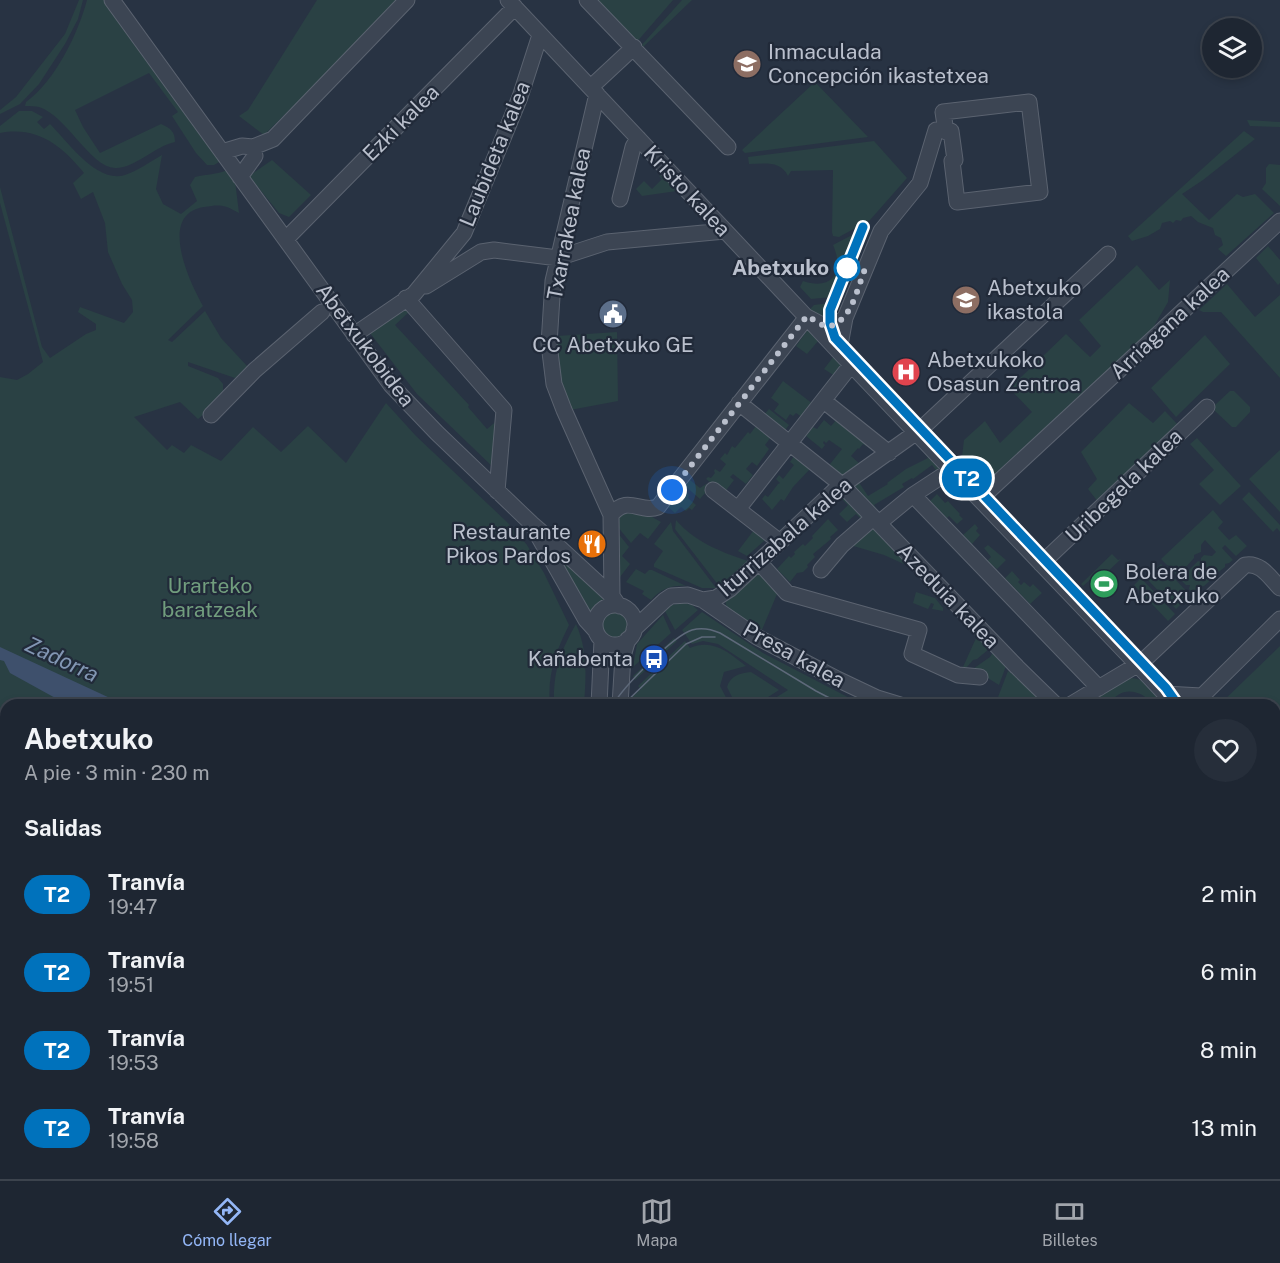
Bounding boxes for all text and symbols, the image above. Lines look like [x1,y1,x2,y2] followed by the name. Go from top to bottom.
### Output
[1202,18,1262,78] map controls
[1202,18,1262,78] button: layers
[768,39,989,88] place label: Inmaculada Concepción ikastetxea
[731,48,763,80] school or university icon: Inmaculada Concepción ikastetxea
[454,77,535,230] street label: Laubideta kalea
[357,79,444,166] street label: Ezki kalea
[639,140,736,241] street label: Kristo kalea
[542,146,595,302] street label: Txarrakea kalea
[732,255,829,280] place label: Abetxuko
[834,255,860,281] marker: Abetxuko
[1105,261,1234,384] street label: Arriagana kalea
[987,275,1081,324] place label: Abetxuko ikastola
[311,278,420,411] street label: Abetxukobidea
[950,284,982,316] school or university icon: Abetxuko ikastola
[597,298,629,330] public building icon: CC Abetxuko GE
[532,332,694,357] place label: CC Abetxuko GE
[927,347,1081,396] place label: Abetxukoko Osasun Zentroa
[890,356,922,388] hospital icon: Abetxukoko Osasun Zentroa
[1060,424,1187,548] street label: Uribegela kalea
[940,458,994,498] line badge: T2
[954,466,980,491] text: T2
[713,472,857,601] street label: Iturrizabala kalea
[657,475,687,505] your location
[446,519,571,568] place label: Restaurante Pikos Pardos
[576,528,608,560] restaurant icon: Restaurante Pikos Pardos
[892,538,1005,653] street label: Azeduia kalea
[1125,559,1219,608] place label: Bolera de Abetxuko
[1088,568,1120,600] sports icon: Bolera de Abetxuko
[162,573,258,622] park label: Urarteko baratzeak
[739,616,850,693] street label: Presa kalea
[21,631,103,687] water label: Zadorra
[638,643,670,675] bus stop icon: Kañabenta
[528,646,633,671] place label: Kañabenta
[1194,719,1257,782] button: heart
[24,722,153,755] text: Abetxuko
[24,761,210,785] text: A pie · 3 min · 230 m
[24,815,102,841] text: Salidas
[108,869,185,895] text: Tranvía
[1201,881,1257,907] text: 2 min
[44,882,70,907] text: T2
[108,895,158,919] text: 19:47
[108,947,185,973] text: Tranvía
[1201,959,1257,985] text: 6 min
[44,960,70,985] text: T2
[108,973,154,997] text: 19:51
[108,1025,185,1051] text: Tranvía
[1200,1037,1257,1063] text: 8 min
[44,1038,70,1063] text: T2
[108,1051,159,1075] text: 19:53
[108,1103,185,1129] text: Tranvía
[1192,1115,1257,1141] text: 13 min
[44,1116,70,1141] text: T2
[108,1129,159,1153] text: 19:58
[182,1195,272,1250] tab: Cómo llegar
[636,1195,678,1250] tab: Mapa
[1042,1195,1098,1250] tab: Billetes

